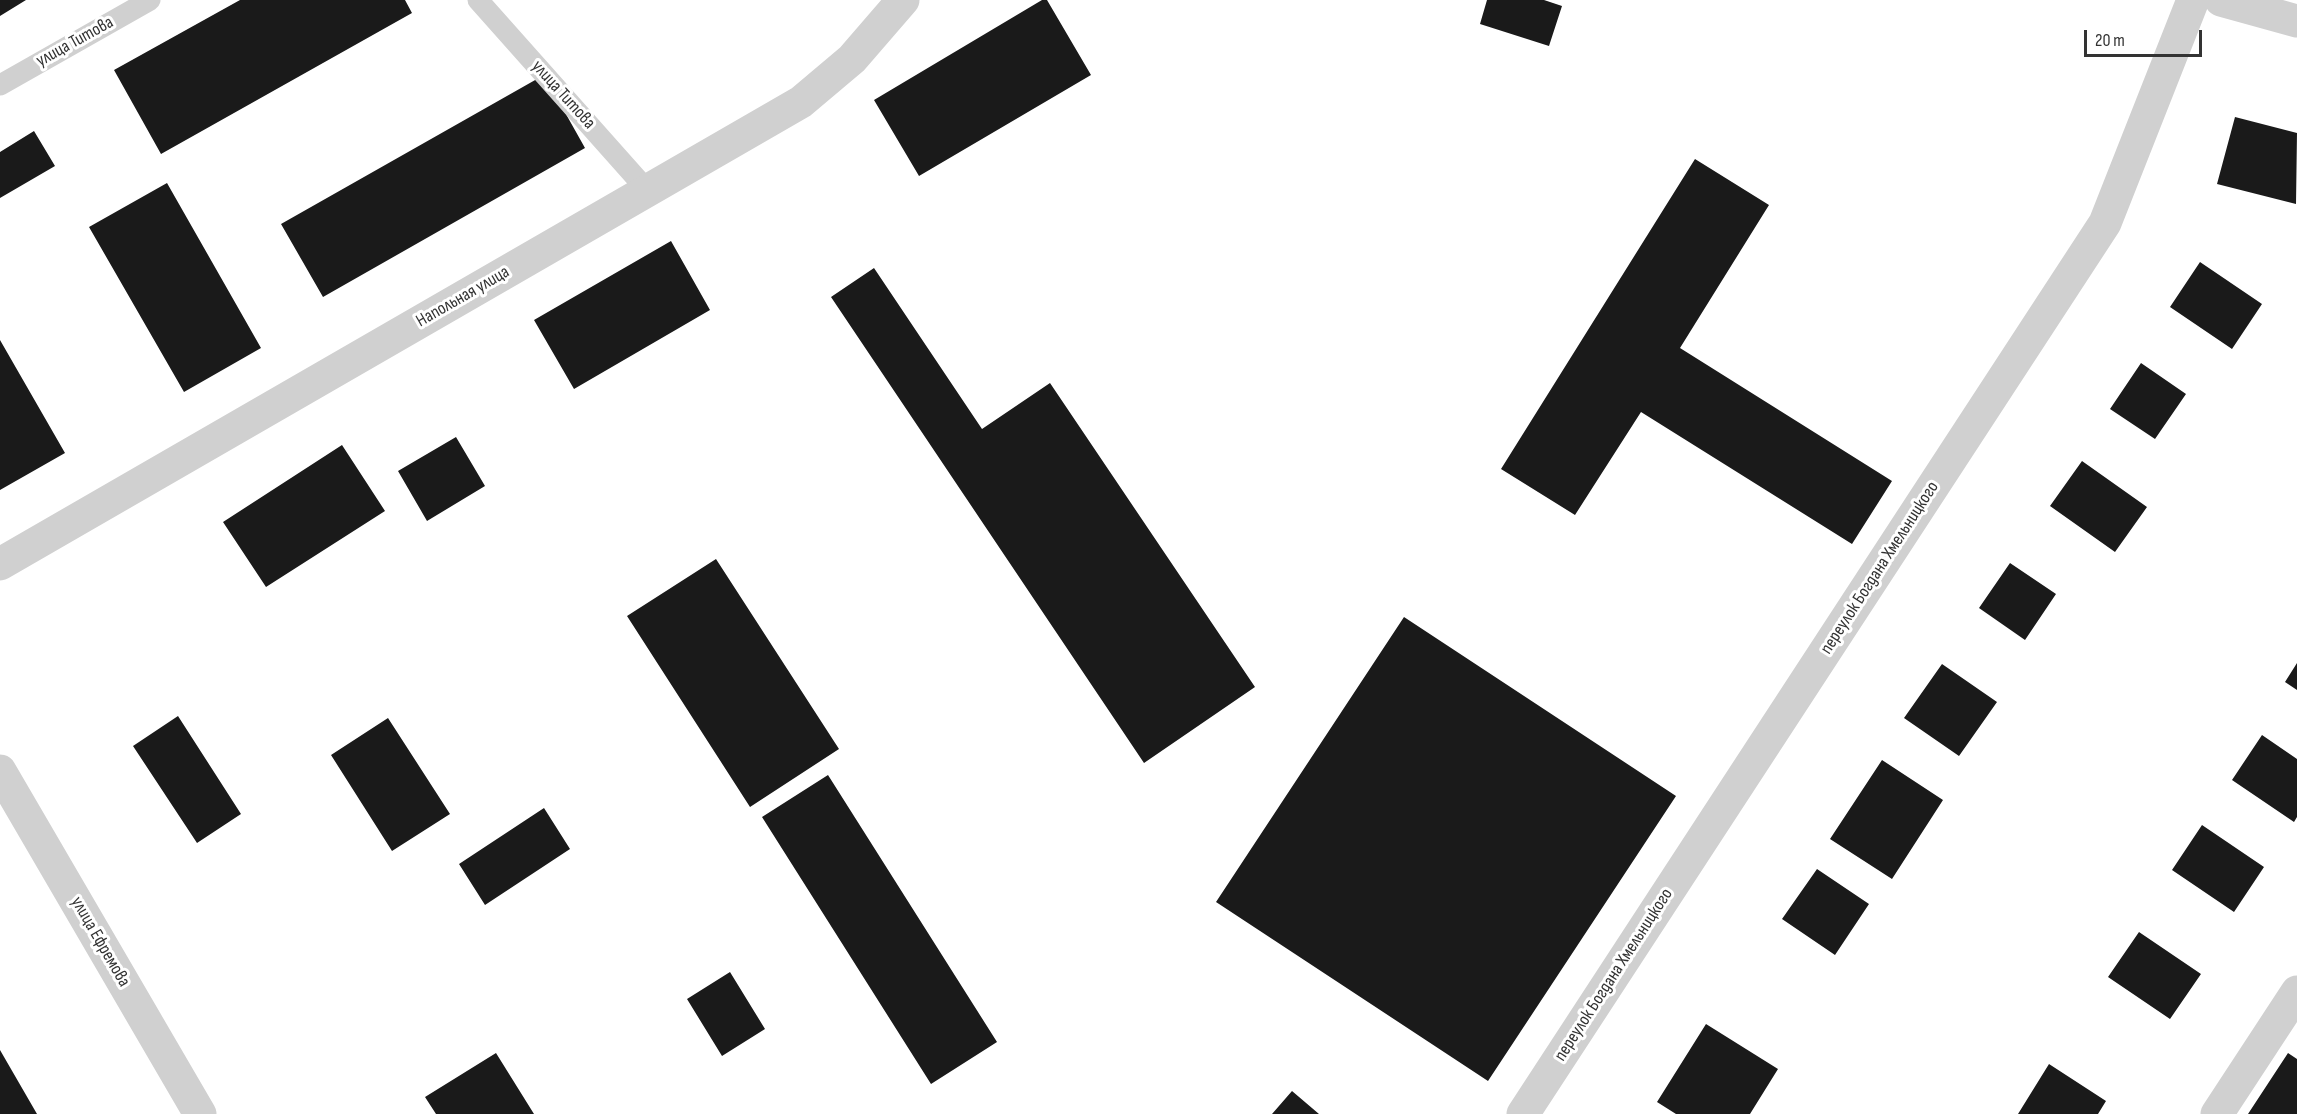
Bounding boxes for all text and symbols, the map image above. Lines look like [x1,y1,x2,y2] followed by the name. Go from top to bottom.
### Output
[33,12,117,72] street label: улица Титова
[2087,18,2206,56] scale bar
[2095,30,2125,51] text: 20 m
[527,56,599,134] street label: улица Титова
[413,262,513,332] street label: Напольная улица
[1816,478,1944,658] street label: переулок Богдана Хмельницкого
[1550,885,1678,1065] street label: переулок Богдана Хмельницкого
[66,893,134,991] street label: улица Ефремова

